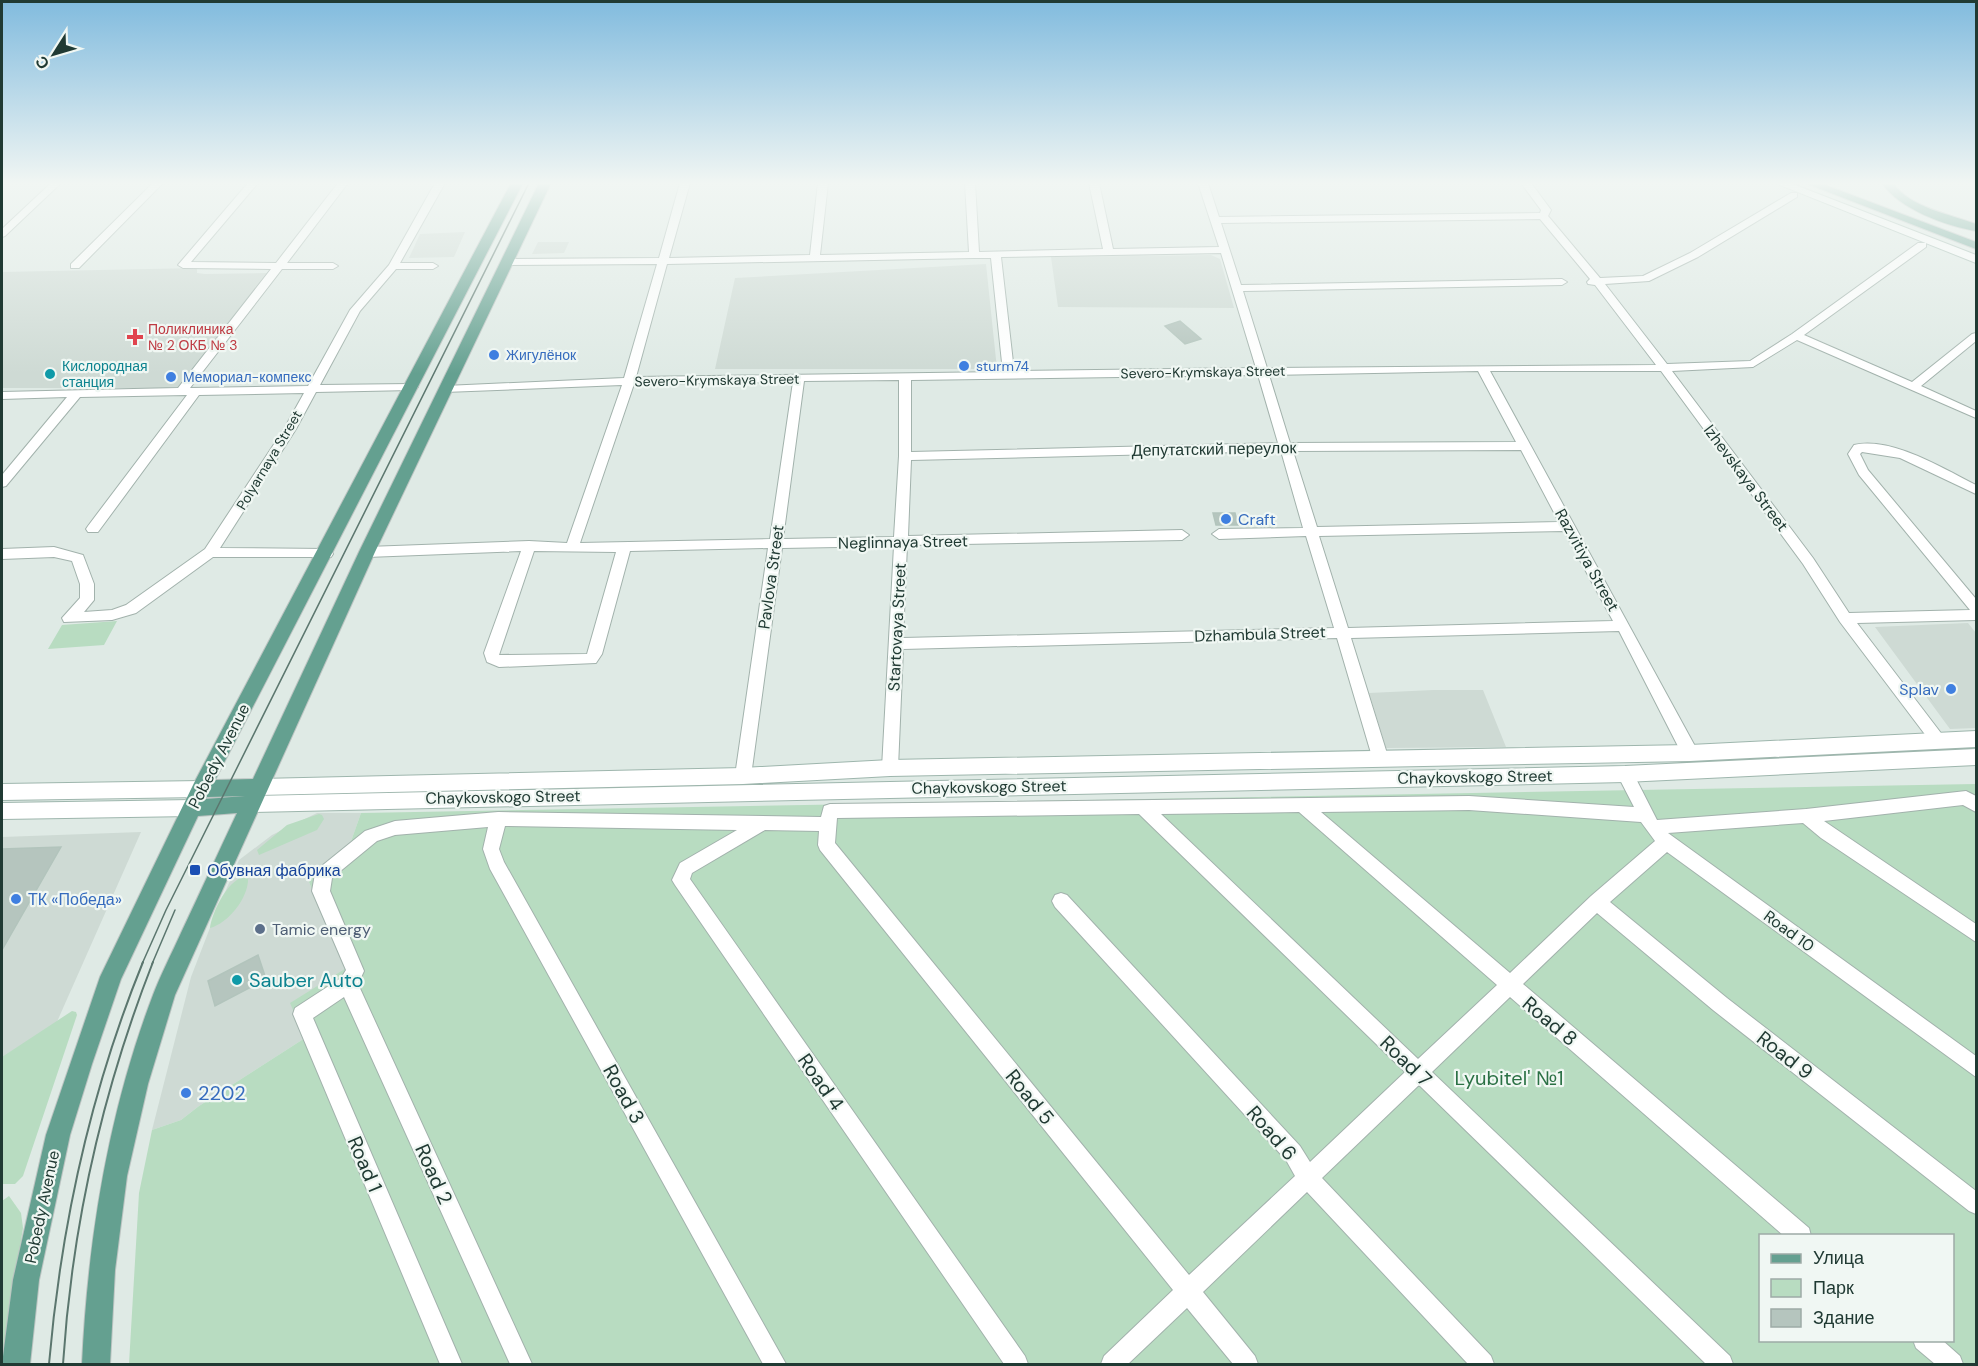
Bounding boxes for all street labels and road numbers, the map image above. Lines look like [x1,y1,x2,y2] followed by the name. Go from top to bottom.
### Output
[1120,362,1286,382] street label: Severo-Krymskaya Street
[634,370,800,390] street label: Severo-Krymskaya Street
[232,407,306,513] street label: Polyarnaya Street
[1699,420,1793,536] street label: Izhevskaya Street
[1132,437,1297,461] street label: Депутатский переулок
[1550,505,1624,615] street label: Razvitiya Street
[753,524,789,630] street label: Pavlova Street
[838,530,968,554] street label: Neglinnaya Street
[883,562,911,692] street label: Startovaya Street
[1194,621,1326,647] street label: Dzhambula Street
[184,700,254,812] street label: Pobedy Avenue
[1397,765,1553,789] street label: Chaykovskogo Street
[911,775,1067,799] street label: Chaykovskogo Street
[425,785,581,809] street label: Chaykovskogo Street
[1760,906,1818,956] street label: Road 10
[1517,990,1583,1052] street label: Road 8
[1752,1025,1818,1085] street label: Road 9
[1374,1030,1438,1092] street label: Road 7
[792,1048,850,1116] street label: Road 4
[597,1060,651,1128] street label: Road 3
[1000,1064,1060,1130] street label: Road 5
[1241,1100,1303,1166] street label: Road 6
[342,1132,388,1196] street label: Road 1
[409,1140,459,1208] street label: Road 2
[20,1149,64,1265] street label: Pobedy Avenue

